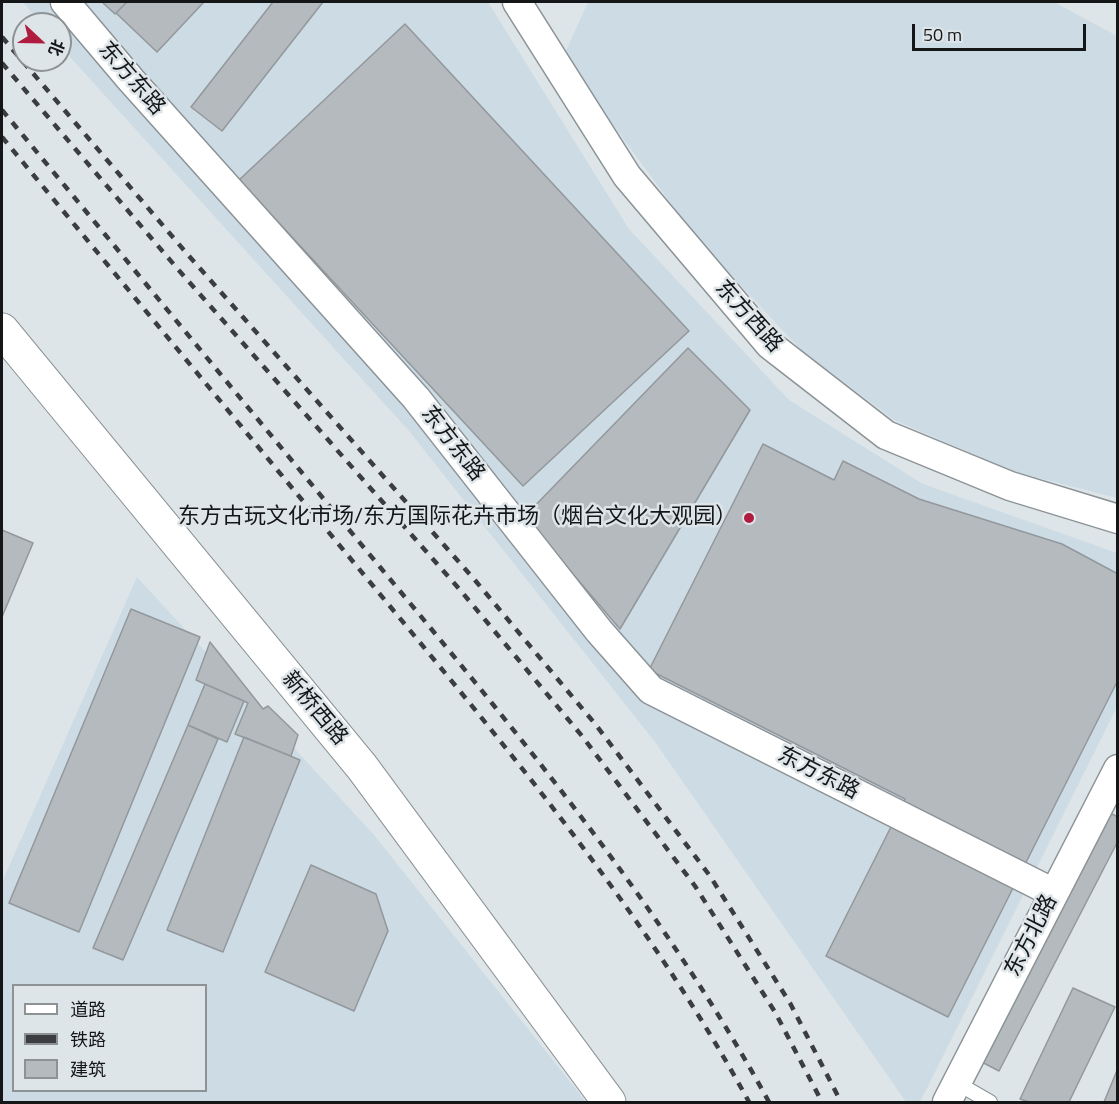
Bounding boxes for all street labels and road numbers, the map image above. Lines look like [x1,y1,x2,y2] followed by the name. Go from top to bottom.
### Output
[92,37,170,121] street label: 东方东路
[709,275,787,359] street label: 东方西路
[415,401,489,487] street label: 东方东路
[276,667,352,751] street label: 新桥西路
[773,742,863,806] street label: 东方东路
[1000,891,1064,981] street label: 东方北路

